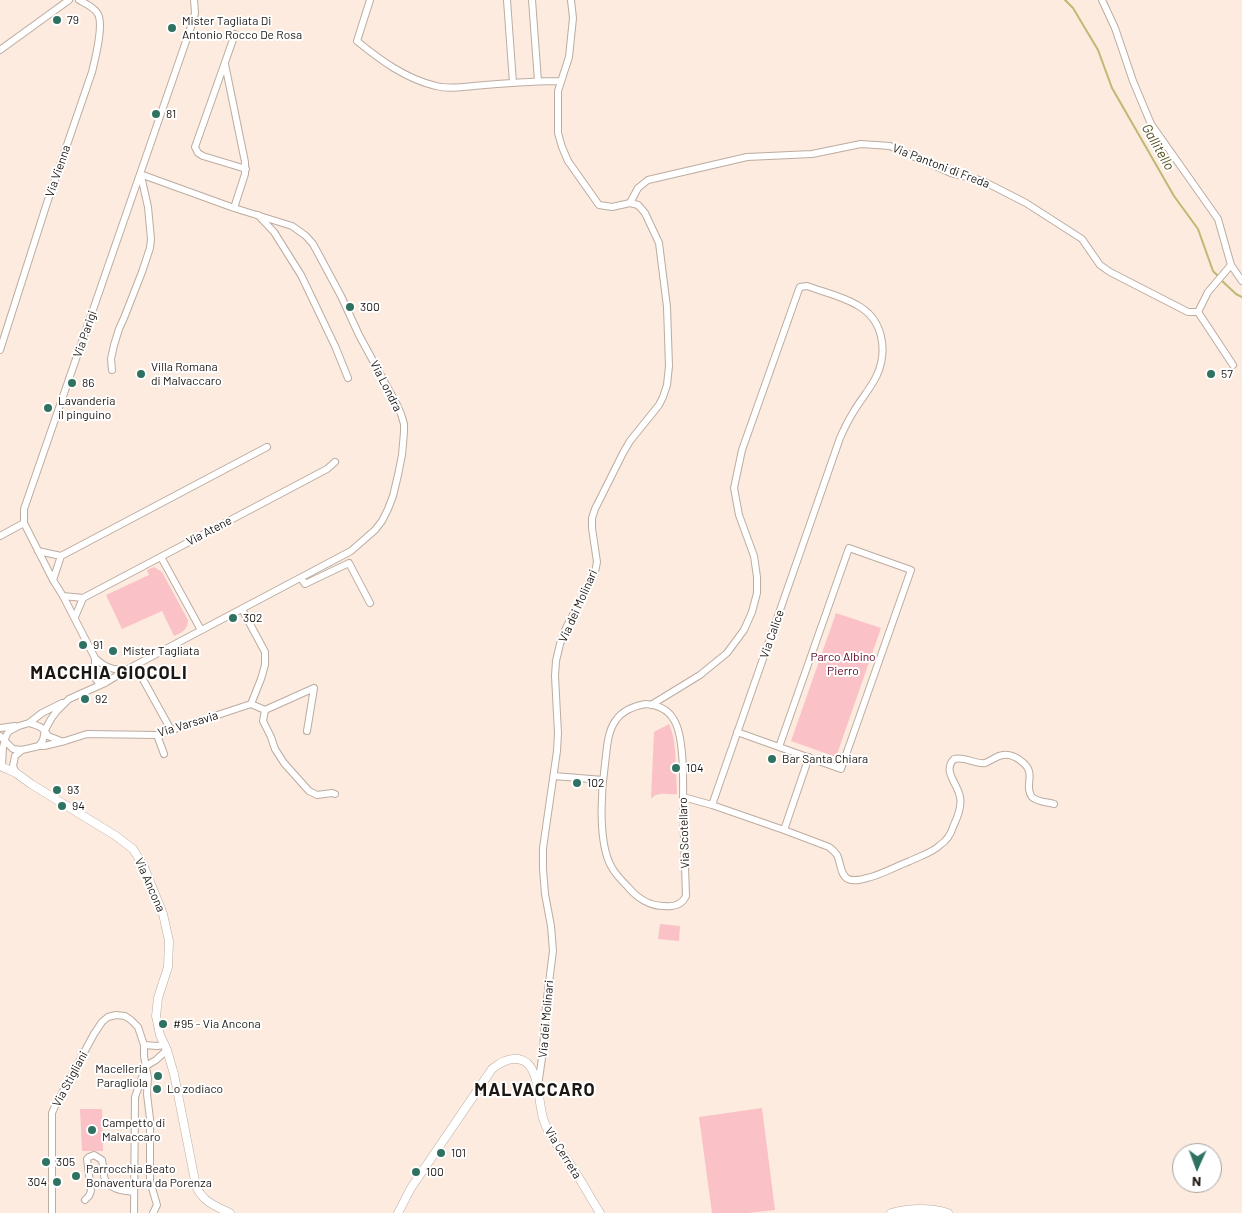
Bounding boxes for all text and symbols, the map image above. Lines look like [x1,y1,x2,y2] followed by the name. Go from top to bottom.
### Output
[67,13,79,27] place label: 79
[51,14,63,26] marker: 79
[182,14,302,42] place label: Mister Tagliata Di Antonio Rocco De Rosa
[166,22,178,34] marker: Mister Tagliata Di Antonio Rocco De Rosa
[166,107,176,121] place label: 81
[150,108,162,120] marker: 81
[1138,121,1178,173] water label: Gallitello
[890,141,992,191] street label: Via Pantoni di Freda
[42,143,74,199] street label: Via Vienna
[360,300,380,314] place label: 300
[344,301,356,313] marker: 300
[70,309,100,359] street label: Via Parigi
[367,358,405,414] street label: Via Londra
[151,360,222,388] place label: Villa Romana di Malvaccaro
[1221,367,1233,381] place label: 57
[135,368,147,380] marker: Villa Romana di Malvaccaro
[1205,368,1217,380] marker: 57
[82,376,94,390] place label: 86
[66,377,78,389] marker: 86
[58,394,115,422] place label: Lavanderia il pinguino
[42,402,54,414] marker: Lavanderia il pinguino
[184,513,234,549] street label: Via Atene
[556,567,600,645] street label: Via dei Molinari
[757,608,787,660] street label: Via Calice
[243,611,262,625] place label: 302
[227,612,239,624] marker: 302
[93,638,103,652] place label: 91
[77,639,89,651] marker: 91
[123,644,199,658] place label: Mister Tagliata
[107,645,119,657] marker: Mister Tagliata
[810,650,876,678] park label: Parco Albino Pierro
[28,662,190,684] district label: MACCHIA GIOCOLI
[95,692,108,706] place label: 92
[79,693,91,705] marker: 92
[156,708,220,740] street label: Via Varsavia
[782,752,868,766] place label: Bar Santa Chiara
[766,753,778,765] marker: Bar Santa Chiara
[686,761,704,775] place label: 104
[670,762,682,774] marker: 104
[587,776,604,790] place label: 102
[571,777,583,789] marker: 102
[67,783,79,797] place label: 93
[51,784,63,796] marker: 93
[676,797,692,869] street label: Via Scotellaro
[72,799,85,813] place label: 94
[56,800,68,812] marker: 94
[132,856,168,914] street label: Via Ancona
[535,980,557,1058] street label: Via dei Molinari
[173,1017,261,1031] place label: #95 - Via Ancona
[157,1018,169,1030] marker: #95 - Via Ancona
[49,1049,91,1109] street label: Via Stigliani
[95,1062,148,1090] place label: Macelleria Paragliola
[152,1070,164,1082] marker: Macelleria Paragliola
[473,1079,597,1101] district label: MALVACCARO
[167,1082,223,1096] place label: Lo zodiaco
[151,1083,163,1095] marker: Lo zodiaco
[102,1116,165,1144] place label: Campetto di Malvaccaro
[86,1124,98,1136] marker: Campetto di Malvaccaro
[542,1125,584,1181] street label: Via Cerreta
[1172,1143,1222,1193] north arrow
[451,1146,466,1160] place label: 101
[435,1147,447,1159] marker: 101
[56,1155,75,1169] place label: 305
[40,1156,52,1168] marker: 305
[86,1162,212,1190] place label: Parrocchia Beato Bonaventura da Porenza
[426,1165,444,1179] place label: 100
[410,1166,422,1178] marker: 100
[70,1170,82,1182] marker: Parrocchia Beato Bonaventura da Porenza
[1192,1174,1201,1191] text: N
[27,1175,47,1189] place label: 304
[51,1176,63,1188] marker: 304

